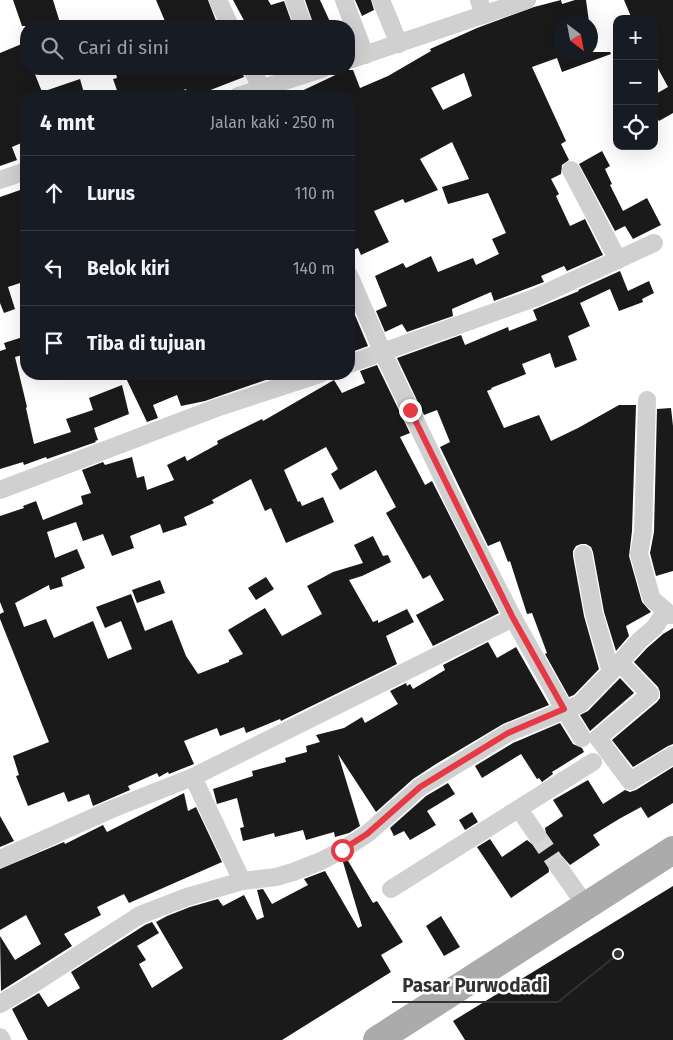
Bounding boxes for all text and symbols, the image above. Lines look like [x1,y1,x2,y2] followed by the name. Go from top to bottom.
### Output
[553,15,598,60] north arrow
[613,15,658,150] map controls
[613,15,658,60] button: +
[20,20,355,75] search box
[38,34,66,62] icon: search
[78,36,169,59] text: Cari di sini
[613,60,658,105] button: −
[613,105,658,150] button: locate
[40,110,95,136] text: 4 mnt
[210,113,335,132] text: Jalan kaki · 250 m
[40,179,68,207] icon: ahead
[87,182,135,205] text: Lurus
[294,184,335,203] text: 110 m
[40,254,68,282] icon: left
[87,257,170,280] text: Belok kiri
[293,259,335,278] text: 140 m
[40,329,68,357] icon: arrive
[87,332,206,355] text: Tiba di tujuan
[399,399,422,422] route end
[331,839,354,862] route start
[392,968,558,1002] callout: Pasar Purwodadi
[402,974,548,997] text: Pasar Purwodadi

